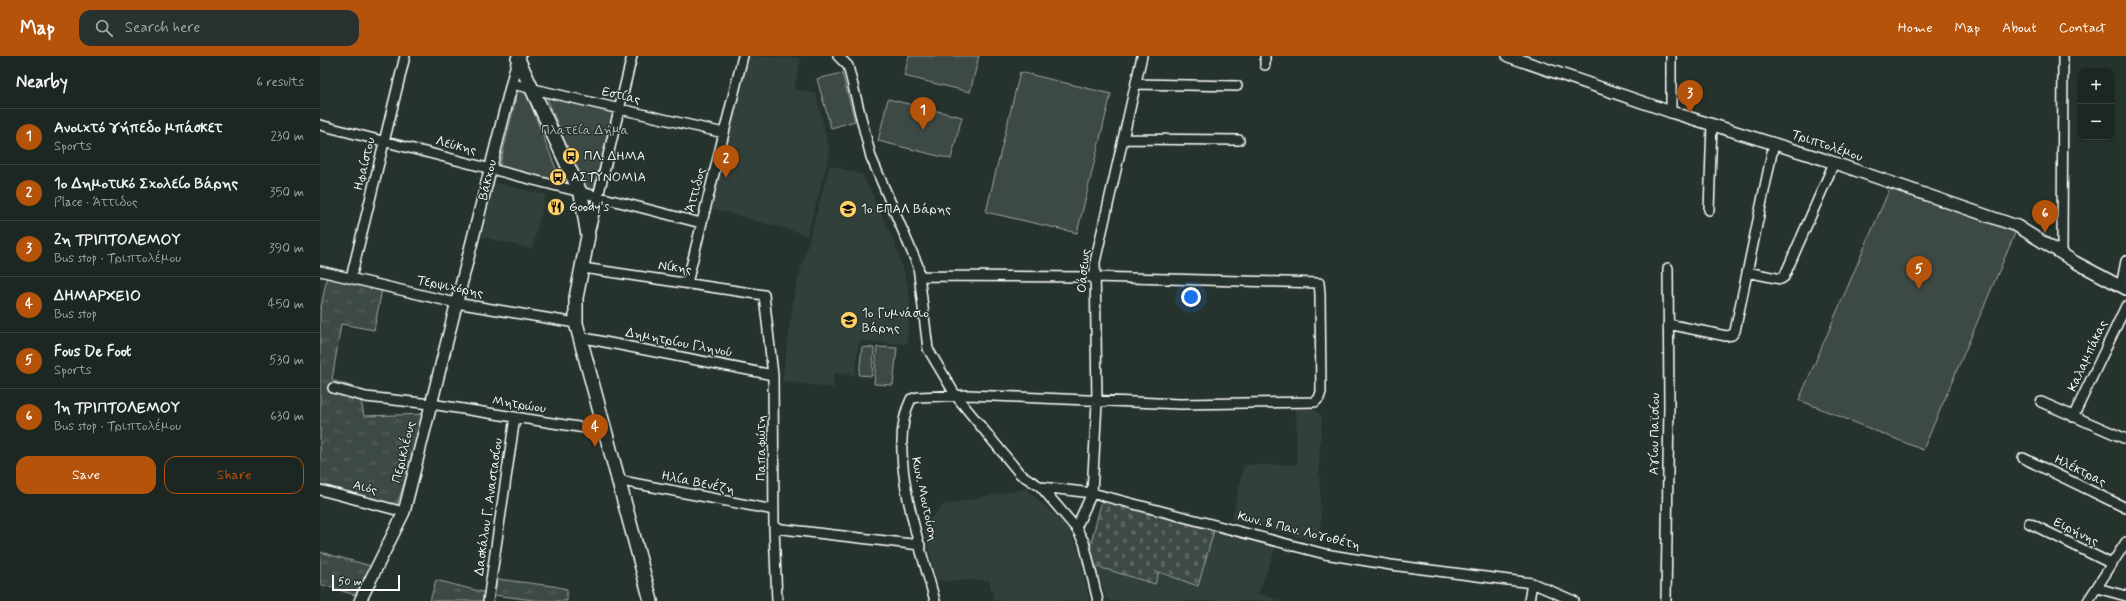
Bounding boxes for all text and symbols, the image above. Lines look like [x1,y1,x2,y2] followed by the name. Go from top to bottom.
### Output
[79,10,359,46] search box
[20,16,55,41] text: Map
[93,17,115,39] icon: search
[125,18,200,38] text: Search here
[1898,19,1932,37] text: Home
[1954,19,1980,37] text: Map
[2002,19,2037,37] text: About
[2059,19,2106,37] text: Contact
[2078,68,2114,140] map controls
[2078,68,2114,104] button: +
[16,71,68,93] text: Nearby
[256,74,304,91] text: 6 results
[1677,80,1703,113] pin: 3
[600,83,642,109] street label: Εστίας
[910,97,936,130] pin: 1
[2078,104,2114,140] button: −
[54,118,222,138] text: Ανοιχτό γήπεδο μπάσκετ
[541,122,629,139] park label: Πλατεία Δήμα
[1789,126,1865,166] street label: Τριπτολέμου
[26,128,32,145] text: 1
[270,128,304,145] text: 230 m
[434,133,479,159] street label: Λεύκης
[350,136,380,192] street label: Ηφαίστου
[54,138,92,155] text: Sports
[713,145,739,178] pin: 2
[561,146,581,166] bus stop icon: ΠΛ. ΔΗΜΑ
[584,148,645,165] place label: ΠΛ. ΔΗΜΑ
[475,158,501,202] street label: Βάκχου
[682,166,710,214] street label: Άττιδος
[548,167,568,187] bus stop icon: ΑΣΤΥΝΟΜΙΑ
[571,169,646,186] place label: ΑΣΤΥΝΟΜΙΑ
[54,174,238,194] text: 1ο Δημοτικό Σχολείο Βάρης
[26,184,32,201] text: 2
[270,184,304,201] text: 350 m
[54,194,138,211] text: Place · Άττιδος
[546,197,566,217] restaurant icon: Goody's
[569,199,609,216] place label: Goody's
[838,199,858,219] school or university icon: 1ο ΕΠΑΛ Βάρης
[2032,200,2058,233] pin: 6
[861,201,951,218] place label: 1ο ΕΠΑΛ Βάρης
[54,230,181,250] text: 2η ΤΡΙΠΤΟΛΕΜΟΥ
[26,240,32,257] text: 3
[269,240,304,257] text: 390 m
[1074,248,1094,294] street label: Οάσεως
[54,250,181,267] text: Bus stop · Τριπτολέμου
[1906,256,1932,289] pin: 5
[657,257,693,279] street label: Νίκης
[415,272,485,302] street label: Τερψιχόρης
[54,286,141,306] text: ΔΗΜΑΡΧΕΙΟ
[1181,287,1201,307] your location
[25,296,33,313] text: 4
[268,296,304,313] text: 450 m
[862,305,929,337] place label: 1ο Γυμνάσιο Βάρης
[54,306,97,323] text: Bus stop
[839,310,859,330] school or university icon: 1ο Γυμνάσιο Βάρης
[2064,317,2112,394] street label: Καλαμπάκας
[624,324,734,362] street label: Δημητρίου Γληνού
[54,342,131,362] text: Fous De Foot
[25,352,33,369] text: 5
[269,352,304,369] text: 530 m
[54,362,92,379] text: Sports
[491,392,547,418] street label: Μητρώου
[1646,393,1664,475] street label: Αγίου Παϊσίου
[54,398,180,418] text: 1η ΤΡΙΠΤΟΛΕΜΟΥ
[26,408,32,425] text: 6
[270,408,304,425] text: 630 m
[582,414,608,447] pin: 4
[753,415,770,481] street label: Παπαφώτη
[54,418,181,435] text: Bus stop · Τριπτολέμου
[388,419,420,485] street label: Περικλέους
[471,437,507,577] street label: Δασκάλου Γ. Αναστασίου
[2051,451,2109,491] street label: Ηλέκτρας
[907,455,941,543] street label: Κων. Μουτούση
[16,456,156,494] button: Save
[164,456,304,494] button: Share
[660,468,736,498] street label: Ηλία Βενέζη
[351,477,379,499] street label: Αιός
[1236,508,1362,554] street label: Κων. & Παν. Λογοθέτη
[2051,514,2102,550] street label: Ειρήνης
[332,573,400,592] scale bar
[338,575,363,589] text: 50 m

